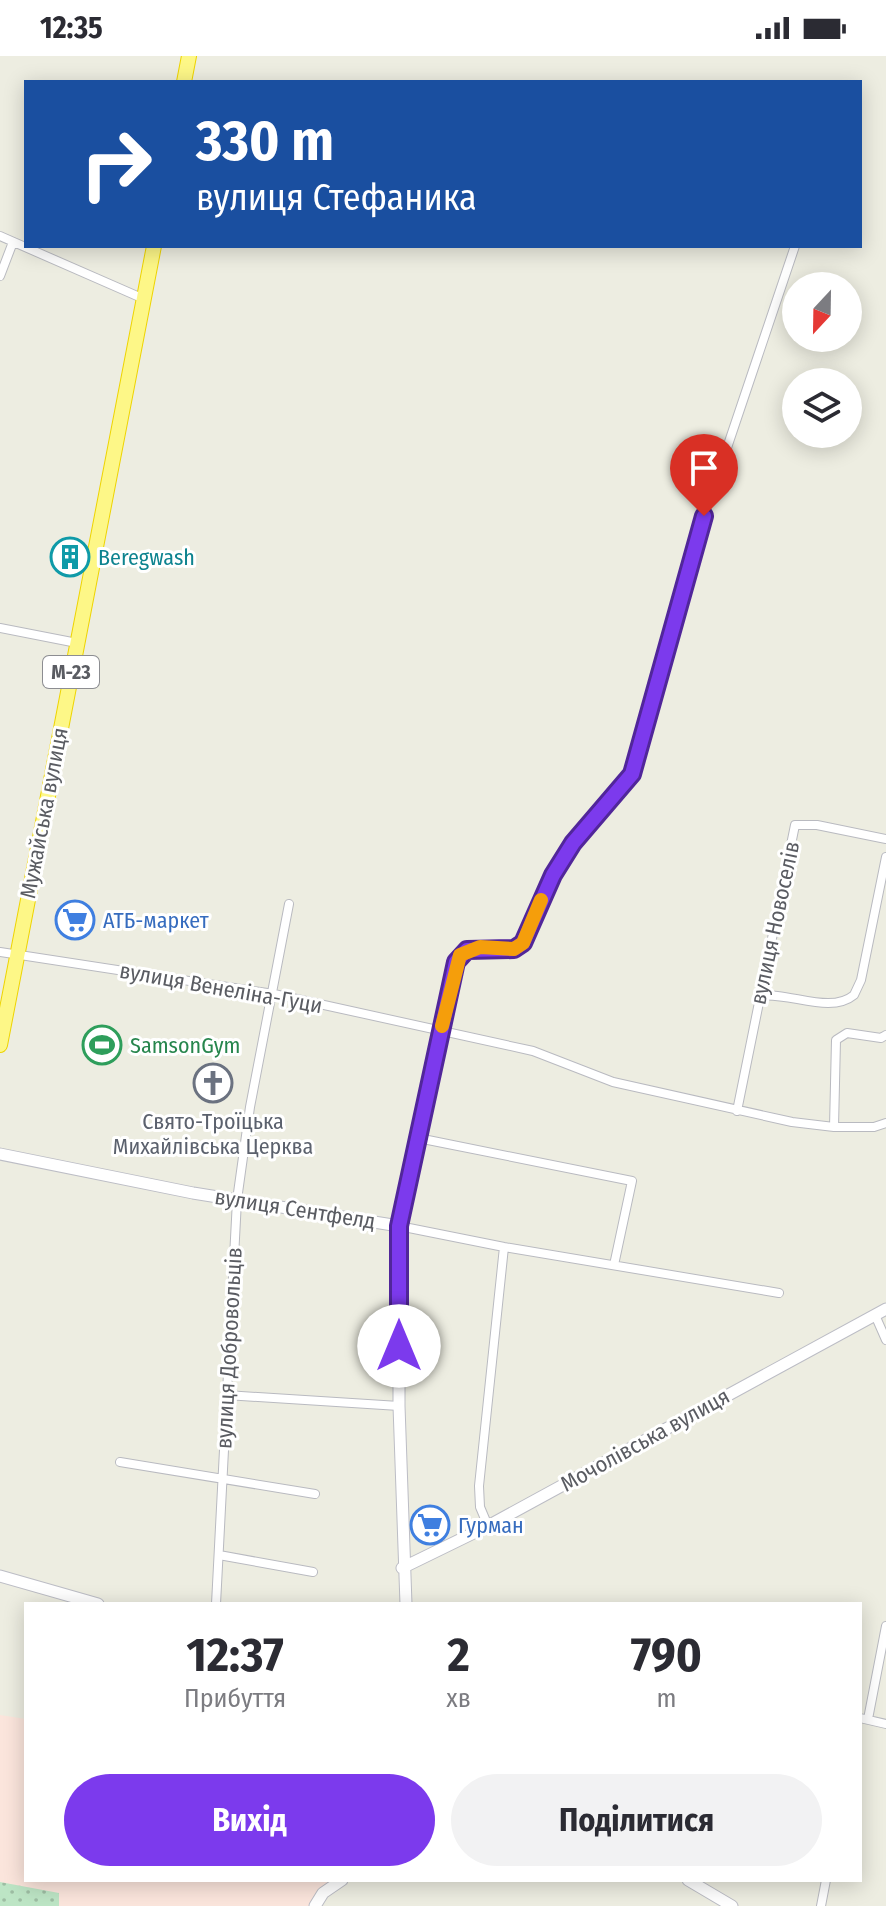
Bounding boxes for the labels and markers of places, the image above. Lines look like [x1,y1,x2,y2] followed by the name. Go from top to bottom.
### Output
[670,434,738,516] pin
[49,536,91,578] building icon: Beregwash
[98,544,195,571] place label: Beregwash
[54,899,96,941] supermarket icon: АТБ-маркет
[103,907,209,934] place label: АТБ-маркет
[81,1024,123,1066] sports icon: SamsonGym
[130,1032,241,1059] place label: SamsonGym
[192,1062,234,1104] church icon: Свято-Троїцька Михайлівська Церква
[113,1108,313,1160] place label: Свято-Троїцька Михайлівська Церква
[409,1504,451,1546] supermarket icon: Гурман
[458,1512,524,1539] place label: Гурман

